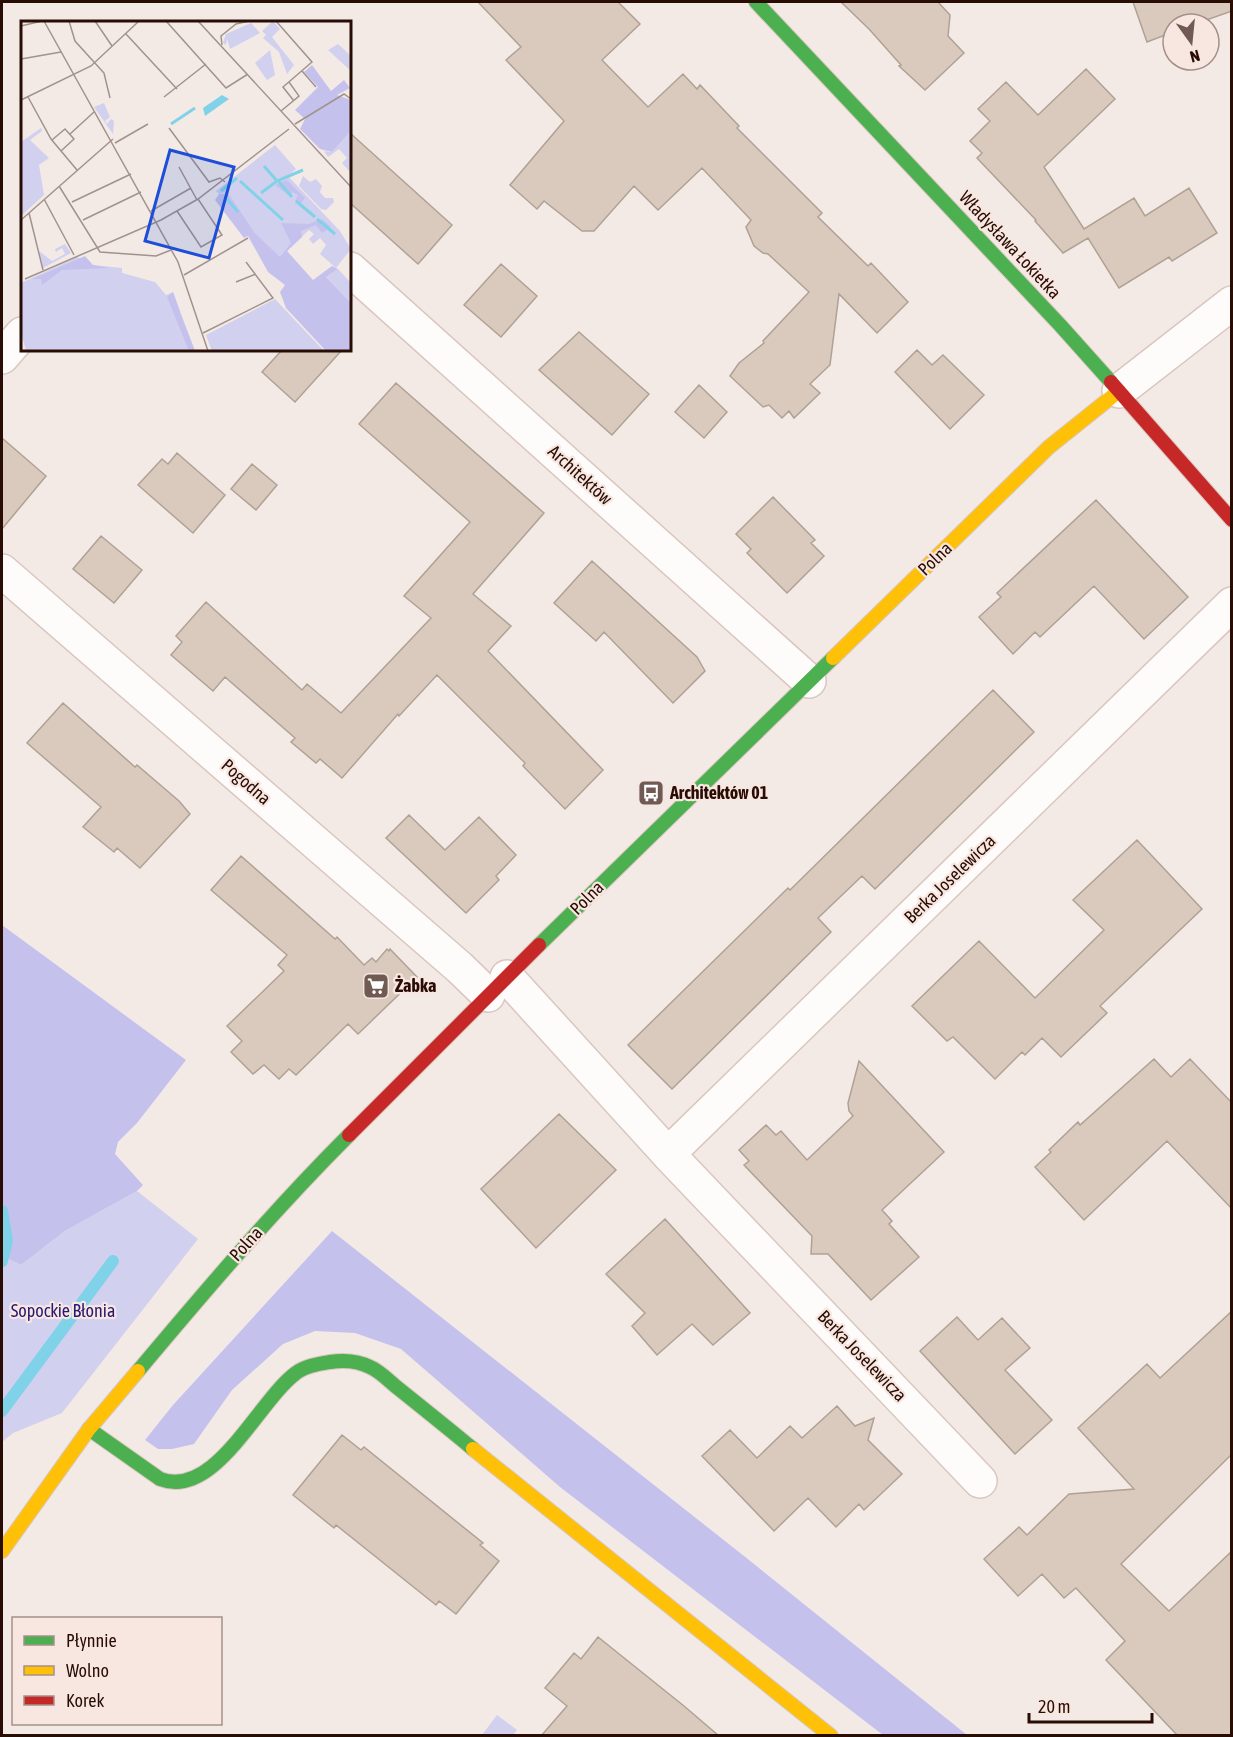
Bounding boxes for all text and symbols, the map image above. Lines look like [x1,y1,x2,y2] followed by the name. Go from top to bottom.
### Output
[1161,12,1221,72] north arrow
[21,21,351,351] inset map
[1188,47,1202,66] text: N
[955,186,1066,303] street label: Władysława Łokietka
[544,440,617,509] street label: Architektów
[913,538,956,580] street label: Polna
[217,754,275,809] street label: Pogodna
[636,778,666,808] bus stop icon: Architektów 01
[669,782,768,803] place label: Architektów 01
[900,830,1000,927] street label: Berka Joselewicza
[565,876,608,919] street label: Polna
[361,971,391,1001] supermarket icon: Żabka
[395,975,436,996] place label: Żabka
[225,1222,266,1265] street label: Polna
[11,1300,115,1321] park label: Sopockie Błonia
[814,1306,911,1406] street label: Berka Joselewicza
[12,1617,222,1725] legend
[66,1630,117,1651] text: Płynnie
[66,1660,109,1681] text: Wolno
[1029,1686,1152,1724] scale bar
[66,1690,104,1711] text: Korek
[1038,1696,1070,1717] text: 20 m

